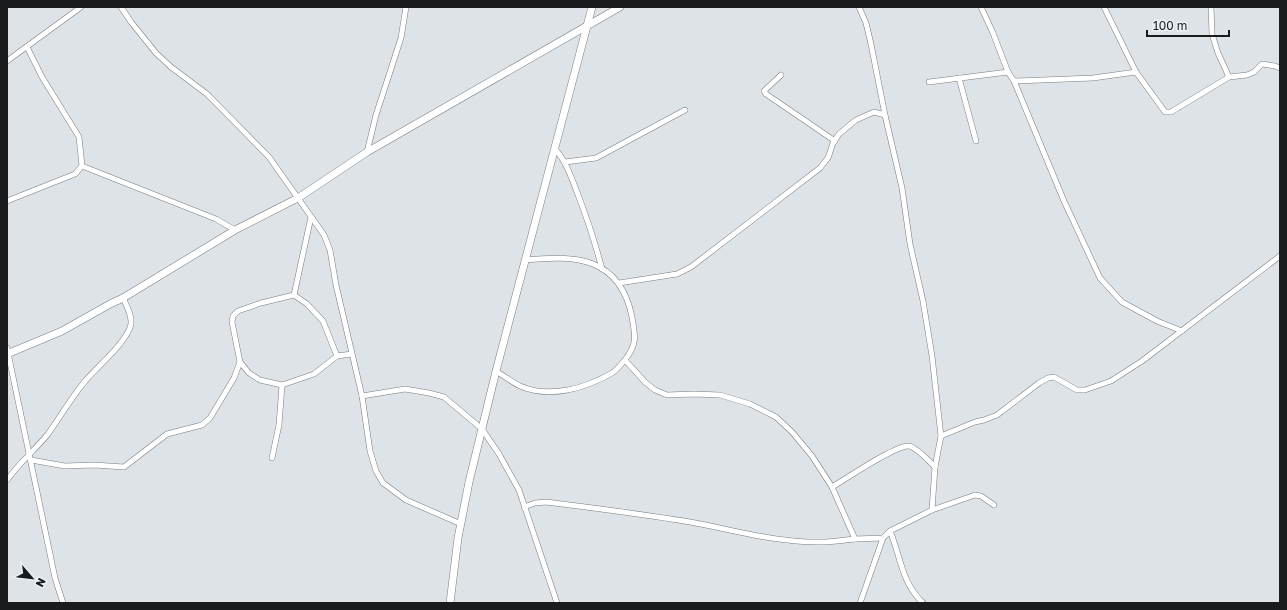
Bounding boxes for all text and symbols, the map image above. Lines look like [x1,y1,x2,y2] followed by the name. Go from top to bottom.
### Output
[1147,12,1229,38] scale bar
[1153,18,1187,33] text: 100 m
[12,558,52,598] north arrow
[34,576,49,590] text: N

